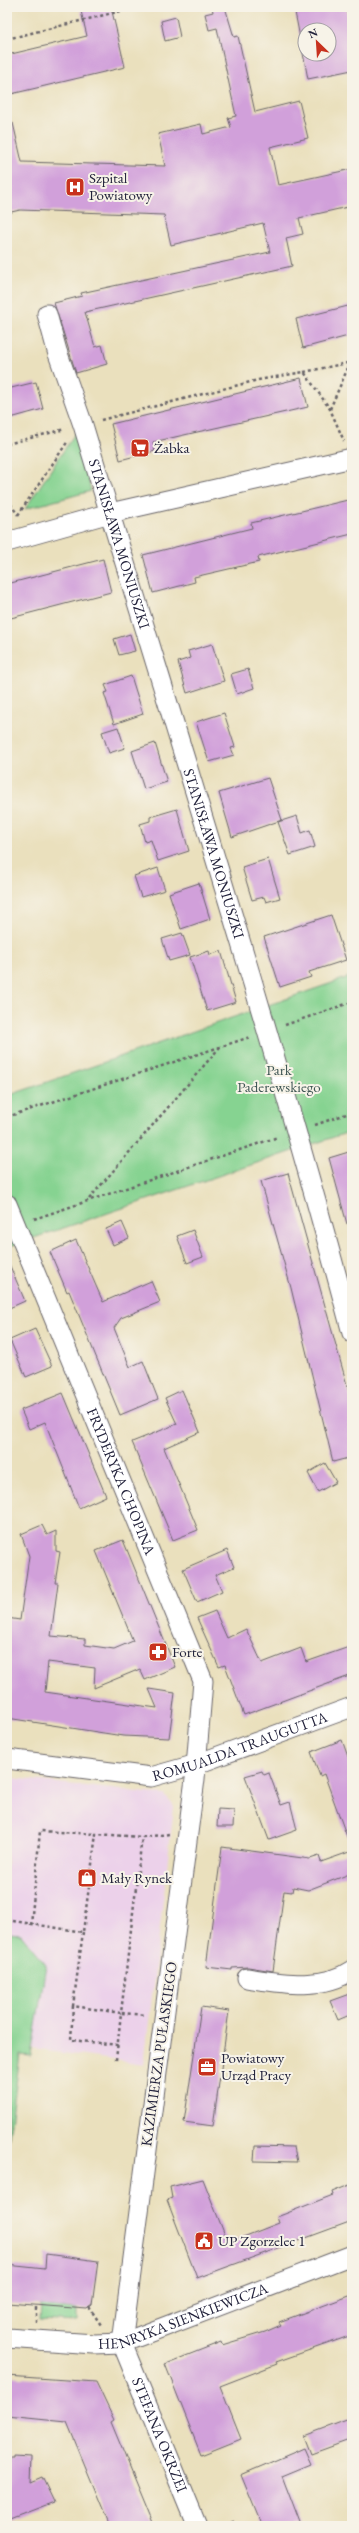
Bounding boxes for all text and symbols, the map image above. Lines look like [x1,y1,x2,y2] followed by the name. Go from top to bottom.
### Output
[297,22,337,62] north arrow
[306,25,320,41] text: N
[89,168,153,204] place label: Szpital Powiatowy
[64,176,86,198] hospital icon: Szpital Powiatowy
[129,437,151,459] supermarket icon: Żabka
[154,438,190,457] place label: Żabka
[85,456,155,631] street label: STANISŁAWA MONIUSZKI
[180,766,249,941] street label: STANISŁAWA MONIUSZKI
[237,1060,321,1096] park label: Park Paderewskiego
[83,1405,160,1558] street label: FRYDERYKA CHOPINA
[147,1641,169,1663] pharmacy icon: Forte
[172,1642,202,1661] place label: Forte
[150,1707,330,1785] street label: ROMUALDA TRAUGUTTA
[76,1867,98,1889] shop icon: Mały Rynek
[101,1868,173,1887] place label: Mały Rynek
[136,1960,181,2148] street label: KAZIMIERZA PUŁASKIEGO
[221,2048,291,2084] place label: Powiatowy Urząd Pracy
[196,2056,218,2078] office icon: Powiatowy Urząd Pracy
[193,2230,215,2252] public building icon: UP Zgorzelec 1
[218,2231,305,2250] place label: UP Zgorzelec 1
[98,2278,271,2353] street label: HENRYKA SIENKIEWICZA
[128,2374,192,2495] street label: STEFANA OKRZEI

